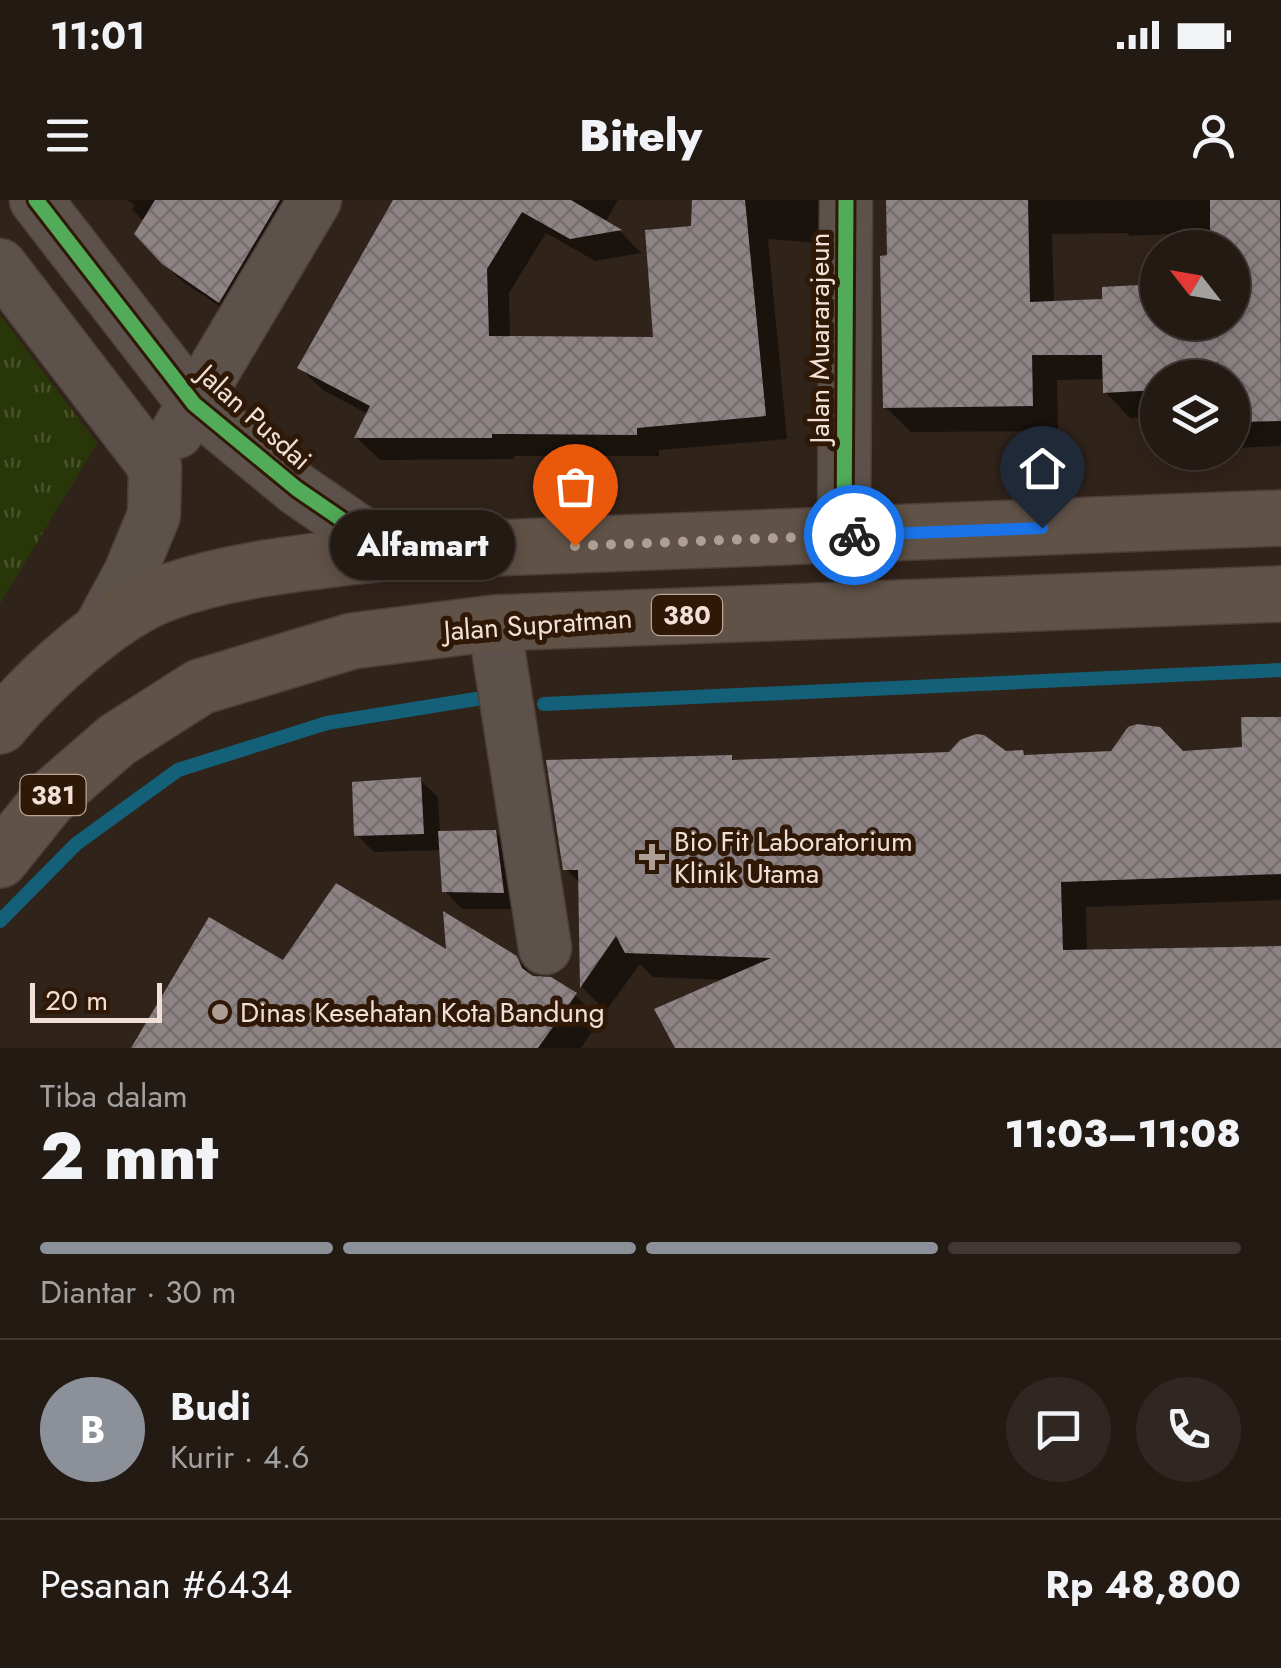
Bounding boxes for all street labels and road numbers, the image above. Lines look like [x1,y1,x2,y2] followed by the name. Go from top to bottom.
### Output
[799,232,840,448] street label: Jalan Muararajeun
[186,352,321,480] street label: Jalan Pusdai
[652,595,722,635] road number: 380
[438,597,634,652] street label: Jalan Supratman
[20,775,86,815] road number: 381

